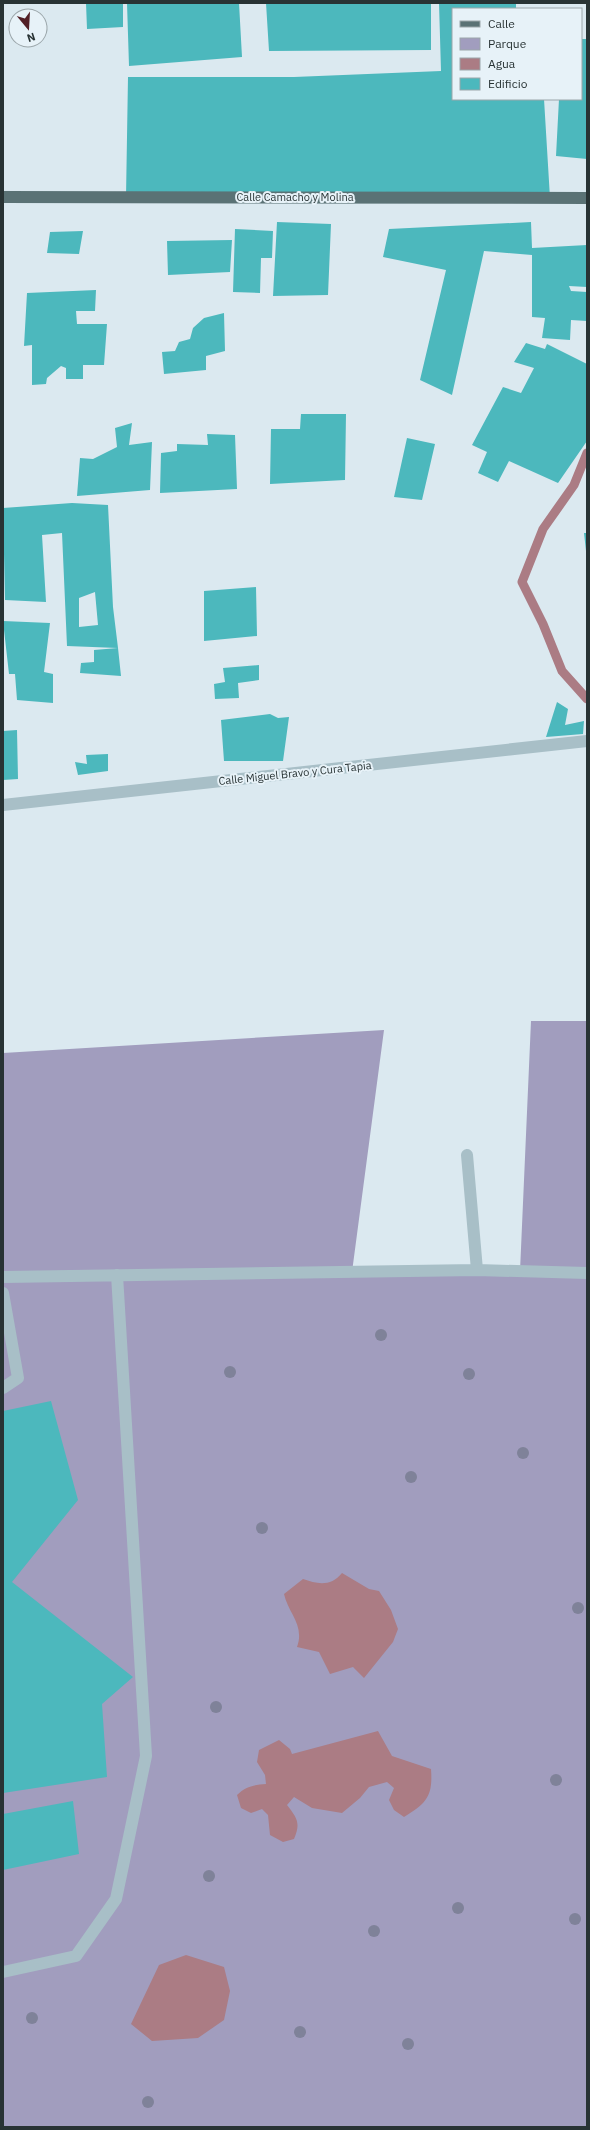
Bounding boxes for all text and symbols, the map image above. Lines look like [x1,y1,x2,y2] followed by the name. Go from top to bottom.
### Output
[8,8,48,48] north arrow
[452,8,582,100] legend
[488,16,515,31] text: Calle
[25,30,37,45] text: N
[488,36,527,51] text: Parque
[488,56,516,71] text: Agua
[488,76,528,91] text: Edificio
[236,190,354,204] street label: Calle Camacho y Molina
[218,758,372,788] street label: Calle Miguel Bravo y Cura Tapia

